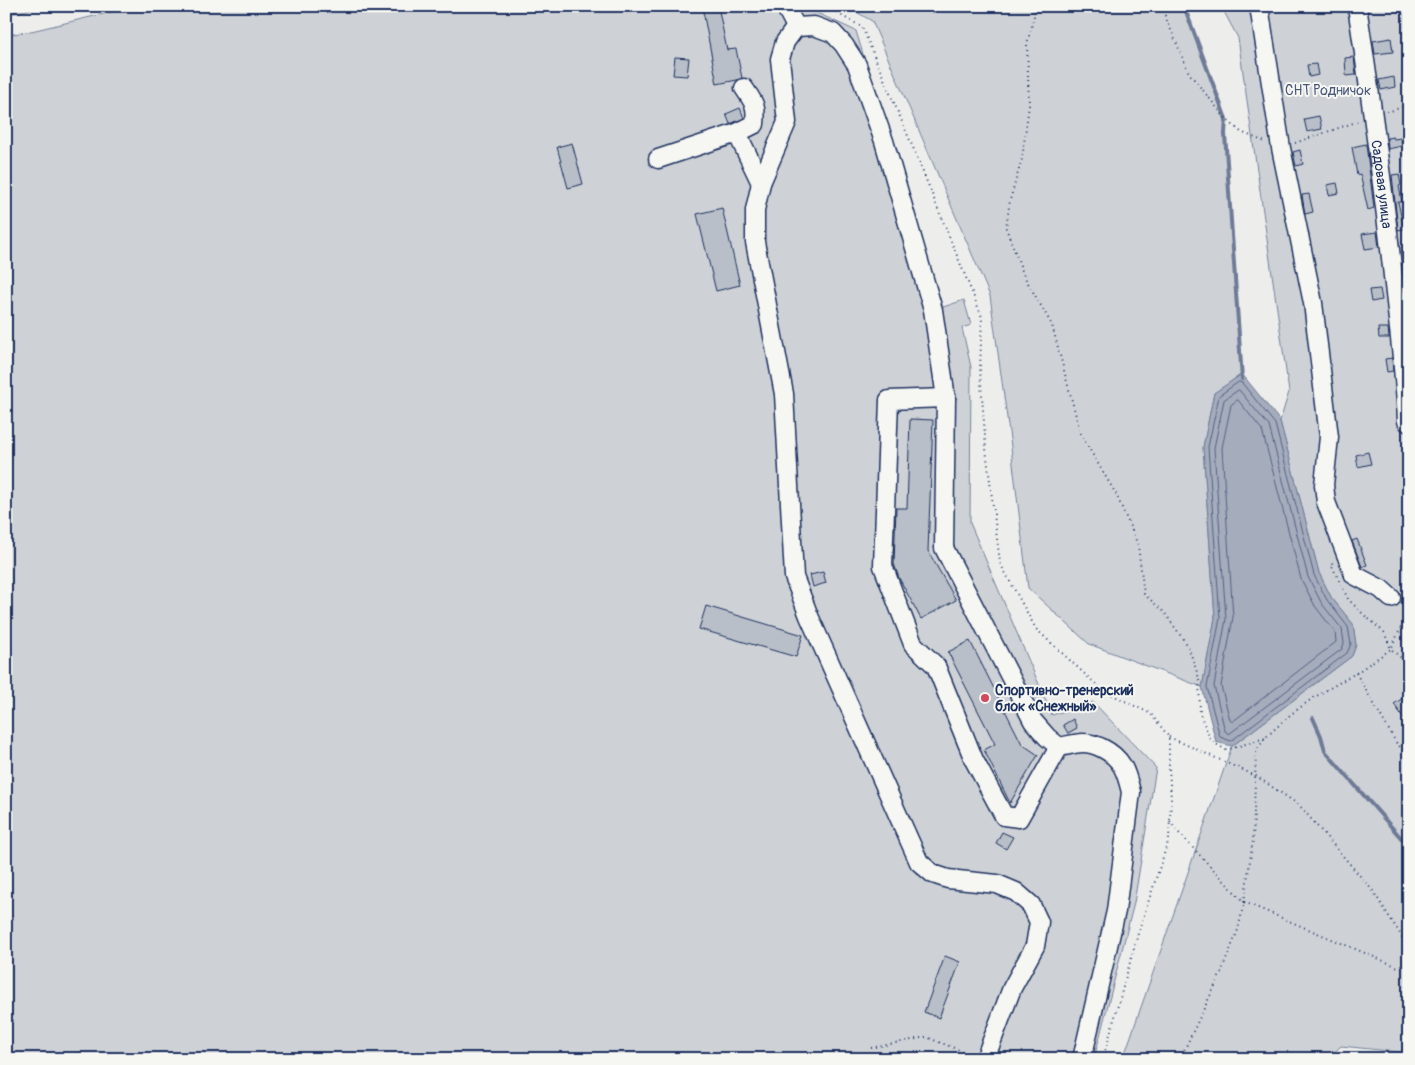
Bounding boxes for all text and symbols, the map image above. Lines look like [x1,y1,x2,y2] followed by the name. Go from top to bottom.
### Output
[1285,82,1371,99] park label: СНТ Родничок
[1367,139,1396,230] street label: Садовая улица
[995,682,1134,715] place label: Спортивно-тренерский блок «Снежный»
[979,692,991,704] marker: Спортивно-тренерский блок «Снежный»

